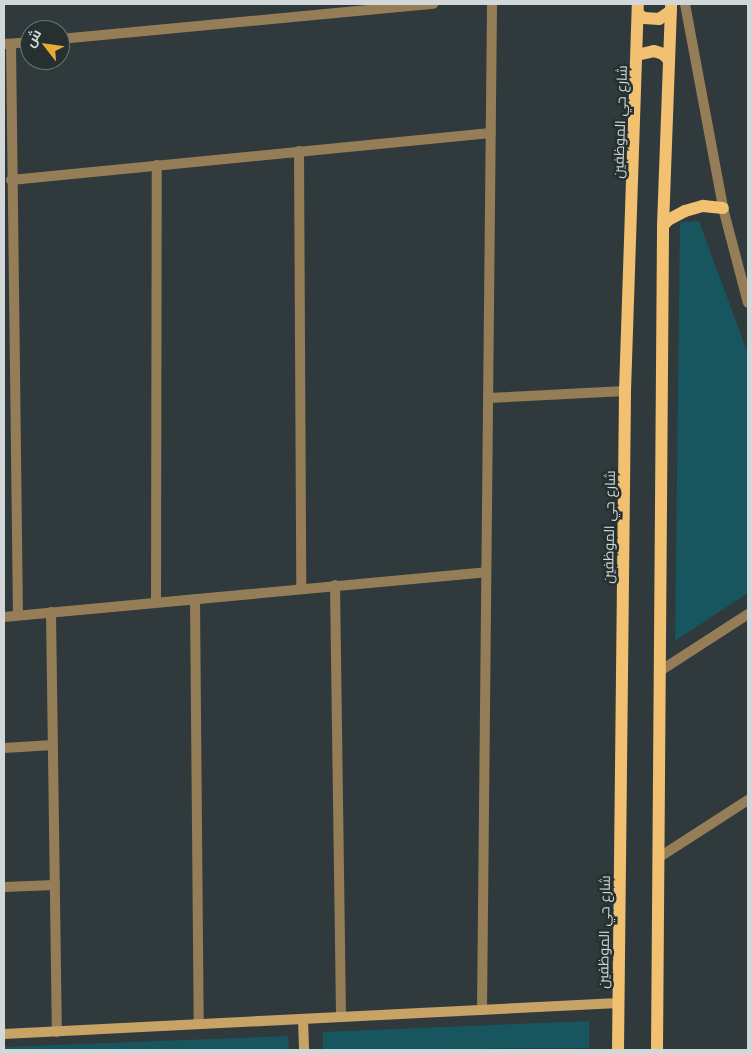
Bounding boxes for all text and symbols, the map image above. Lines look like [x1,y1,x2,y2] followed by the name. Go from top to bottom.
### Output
[20,20,70,70] north arrow
[21,26,44,50] text: ش
[610,65,630,179] street label: شارع حي الموظفين
[600,470,618,584] street label: شارع حي الموظفين
[595,875,613,989] street label: شارع حي الموظفين

